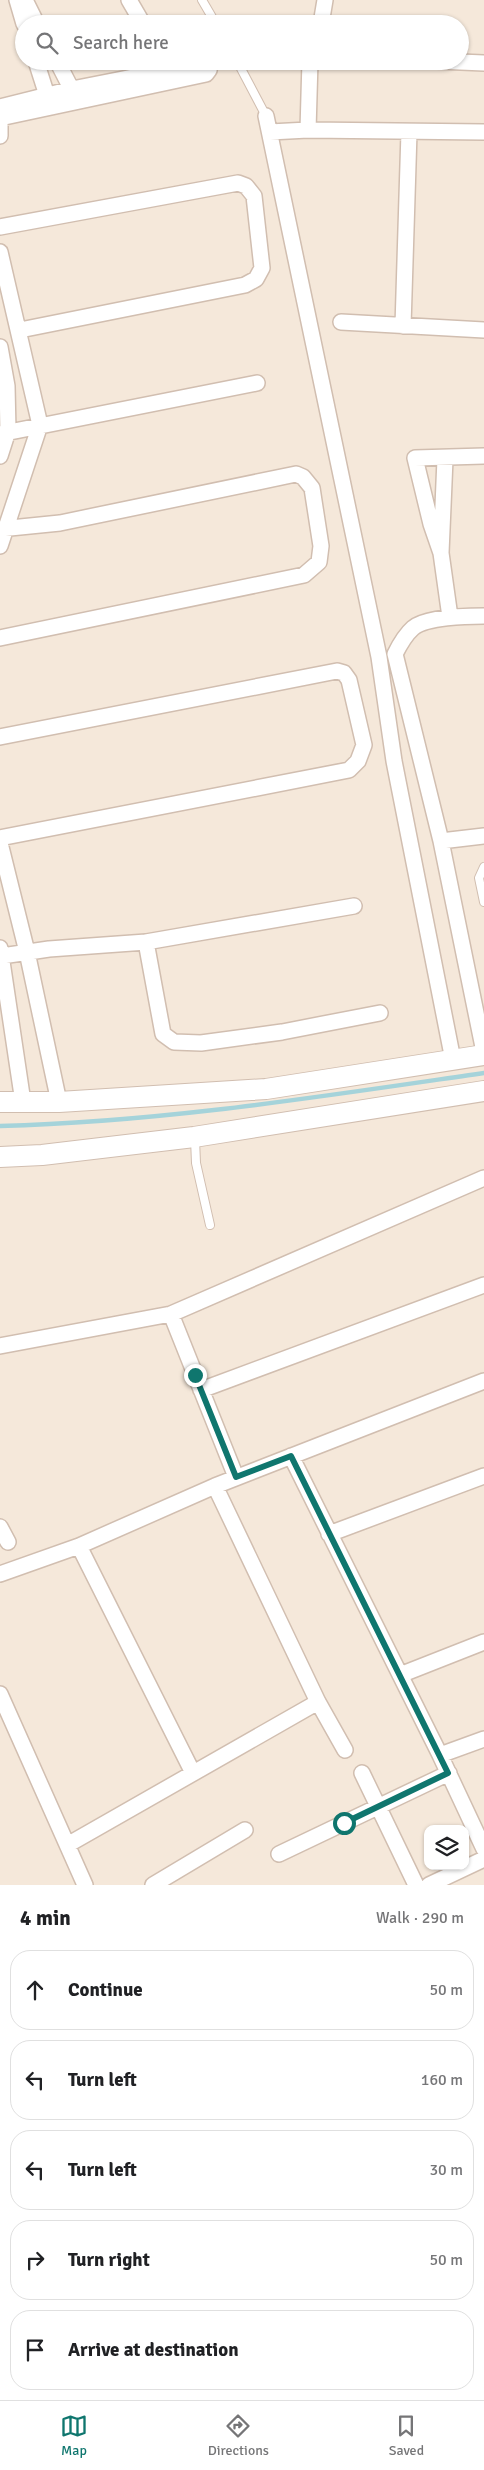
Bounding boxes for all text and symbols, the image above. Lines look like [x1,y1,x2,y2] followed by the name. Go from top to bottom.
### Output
[15,15,469,70] search box
[33,29,61,57] icon: search
[73,31,169,55] text: Search here
[184,1364,207,1387] route end
[333,1812,356,1835] route start
[424,1825,469,1870] map controls
[424,1825,469,1870] button: layers
[20,1905,71,1931] text: 4 min
[376,1908,464,1928] text: Walk · 290 m
[21,1976,49,2004] icon: ahead
[68,1978,143,2002] text: Continue
[429,1980,463,2000] text: 50 m
[21,2066,49,2094] icon: left
[68,2068,137,2092] text: Turn left
[421,2070,463,2090] text: 160 m
[21,2156,49,2184] icon: left
[68,2158,137,2182] text: Turn left
[429,2160,463,2180] text: 30 m
[21,2246,49,2274] icon: right
[68,2248,150,2272] text: Turn right
[429,2250,463,2270] text: 50 m
[21,2336,49,2364] icon: arrive
[68,2338,239,2362] text: Arrive at destination
[60,2412,88,2459] tab: Map
[208,2412,269,2459] tab: Directions
[389,2412,424,2459] tab: Saved

